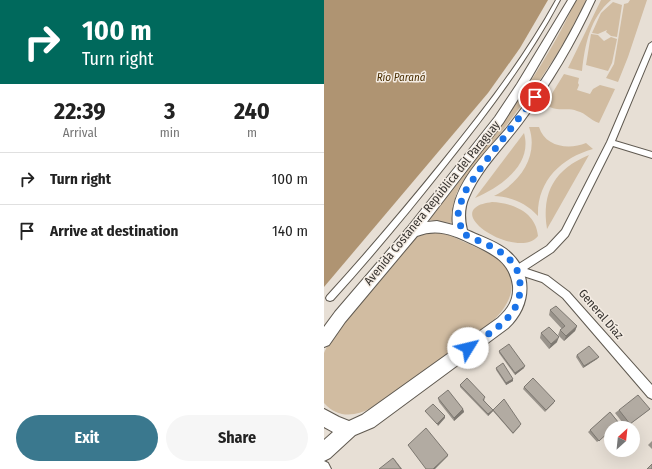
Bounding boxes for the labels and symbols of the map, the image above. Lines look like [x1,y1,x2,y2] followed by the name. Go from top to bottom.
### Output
[377,71,426,84] water label: Río Paraná
[518,80,552,114] pin
[361,118,503,288] street label: Avenida Costanera República del Paraguay
[576,286,627,342] street label: General Díaz
[447,327,489,369] position arrow
[604,421,640,457] north arrow

